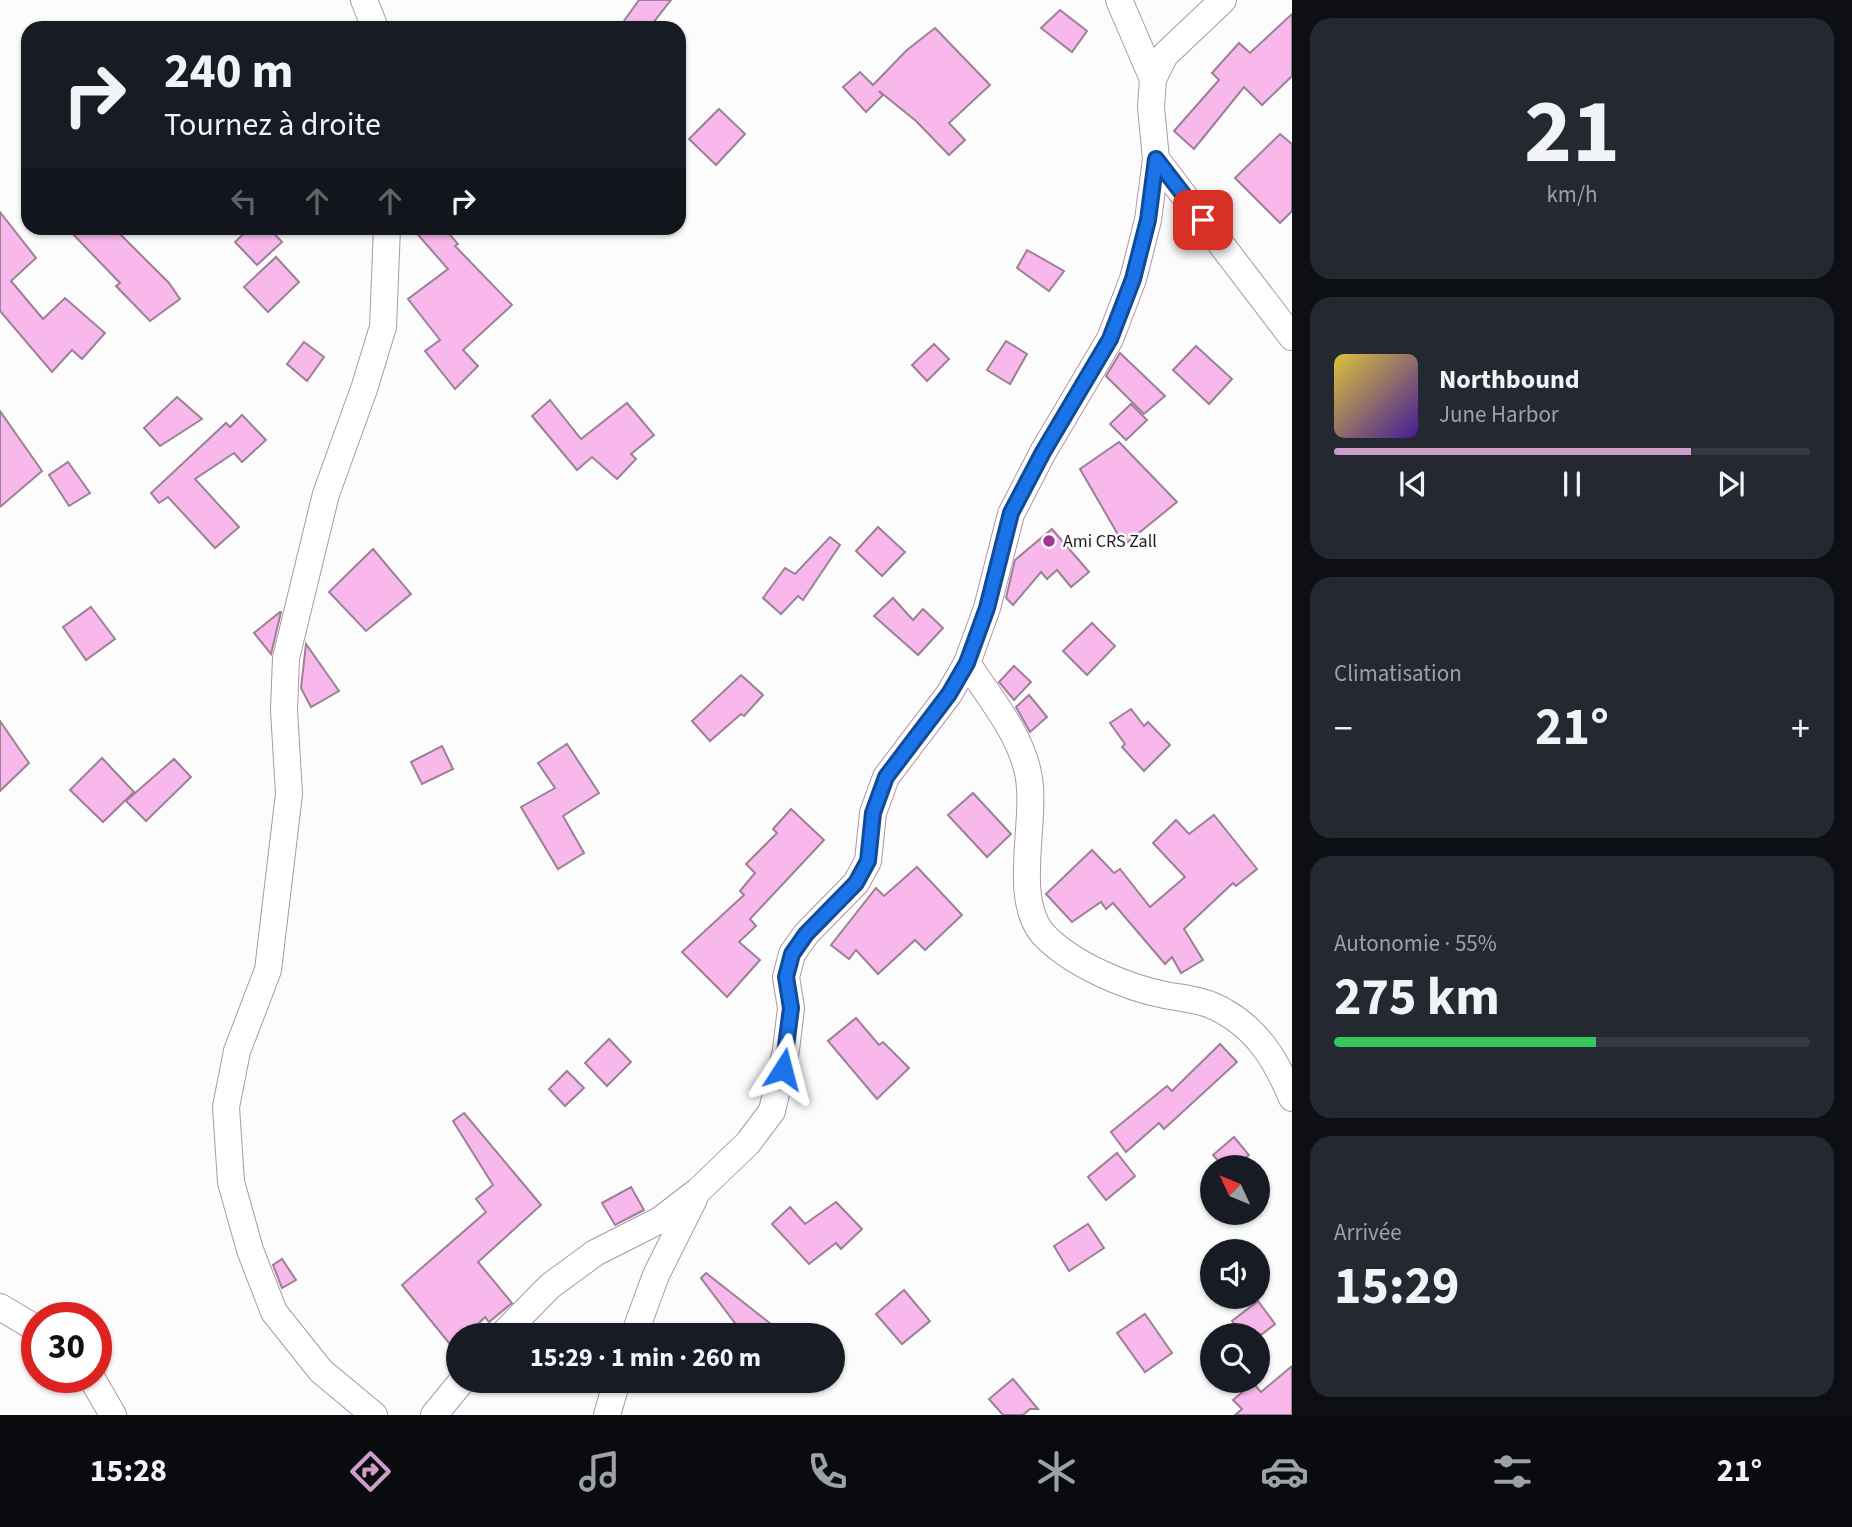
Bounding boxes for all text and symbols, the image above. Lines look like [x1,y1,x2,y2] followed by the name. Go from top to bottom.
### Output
[164,37,293,107] text: 240 m
[49,49,140,140] icon: right
[1524,68,1620,197] text: 21
[164,102,381,148] text: Tournez à droite
[1546,178,1598,211] text: km/h
[225,182,263,220] icon: left
[298,182,336,220] icon: ahead
[371,182,409,220] icon: ahead
[444,182,482,220] icon: right
[1173,190,1233,250] pin
[1184,201,1222,239] icon: arrive
[1439,361,1580,398] text: Northbound
[1439,398,1559,431] text: June Harbor
[1394,465,1432,503] icon: previous
[1553,465,1591,503] icon: pause
[1712,465,1750,503] icon: next
[1063,529,1157,554] place label: Ami CRS Zall
[1041,533,1057,549] marker: Ami CRS Zall
[1334,657,1462,690] text: Climatisation
[1535,691,1609,765] text: 21°
[1334,702,1353,756] text: −
[1791,702,1810,756] text: +
[1334,927,1497,960] text: Autonomie · 55%
[1334,961,1500,1035] text: 275 km
[746,1032,820,1106] position arrow
[1200,1155,1270,1225] north arrow
[1200,1155,1270,1393] map controls
[1334,1216,1402,1249] text: Arrivée
[1200,1239,1270,1309] button: sound
[1334,1250,1459,1324] text: 15:29
[21,1302,112,1393] speed limit sign: 30
[1200,1323,1270,1393] button: search
[530,1339,761,1376] text: 15:29 · 1 min · 260 m
[346,1447,395,1496] icon: directions
[575,1447,624,1496] icon: music
[803,1447,852,1496] icon: phone
[1032,1447,1081,1496] icon: climate
[1260,1447,1309,1496] icon: car
[1488,1447,1537,1496] icon: filters
[90,1448,167,1494] text: 15:28
[1717,1448,1762,1494] text: 21°

